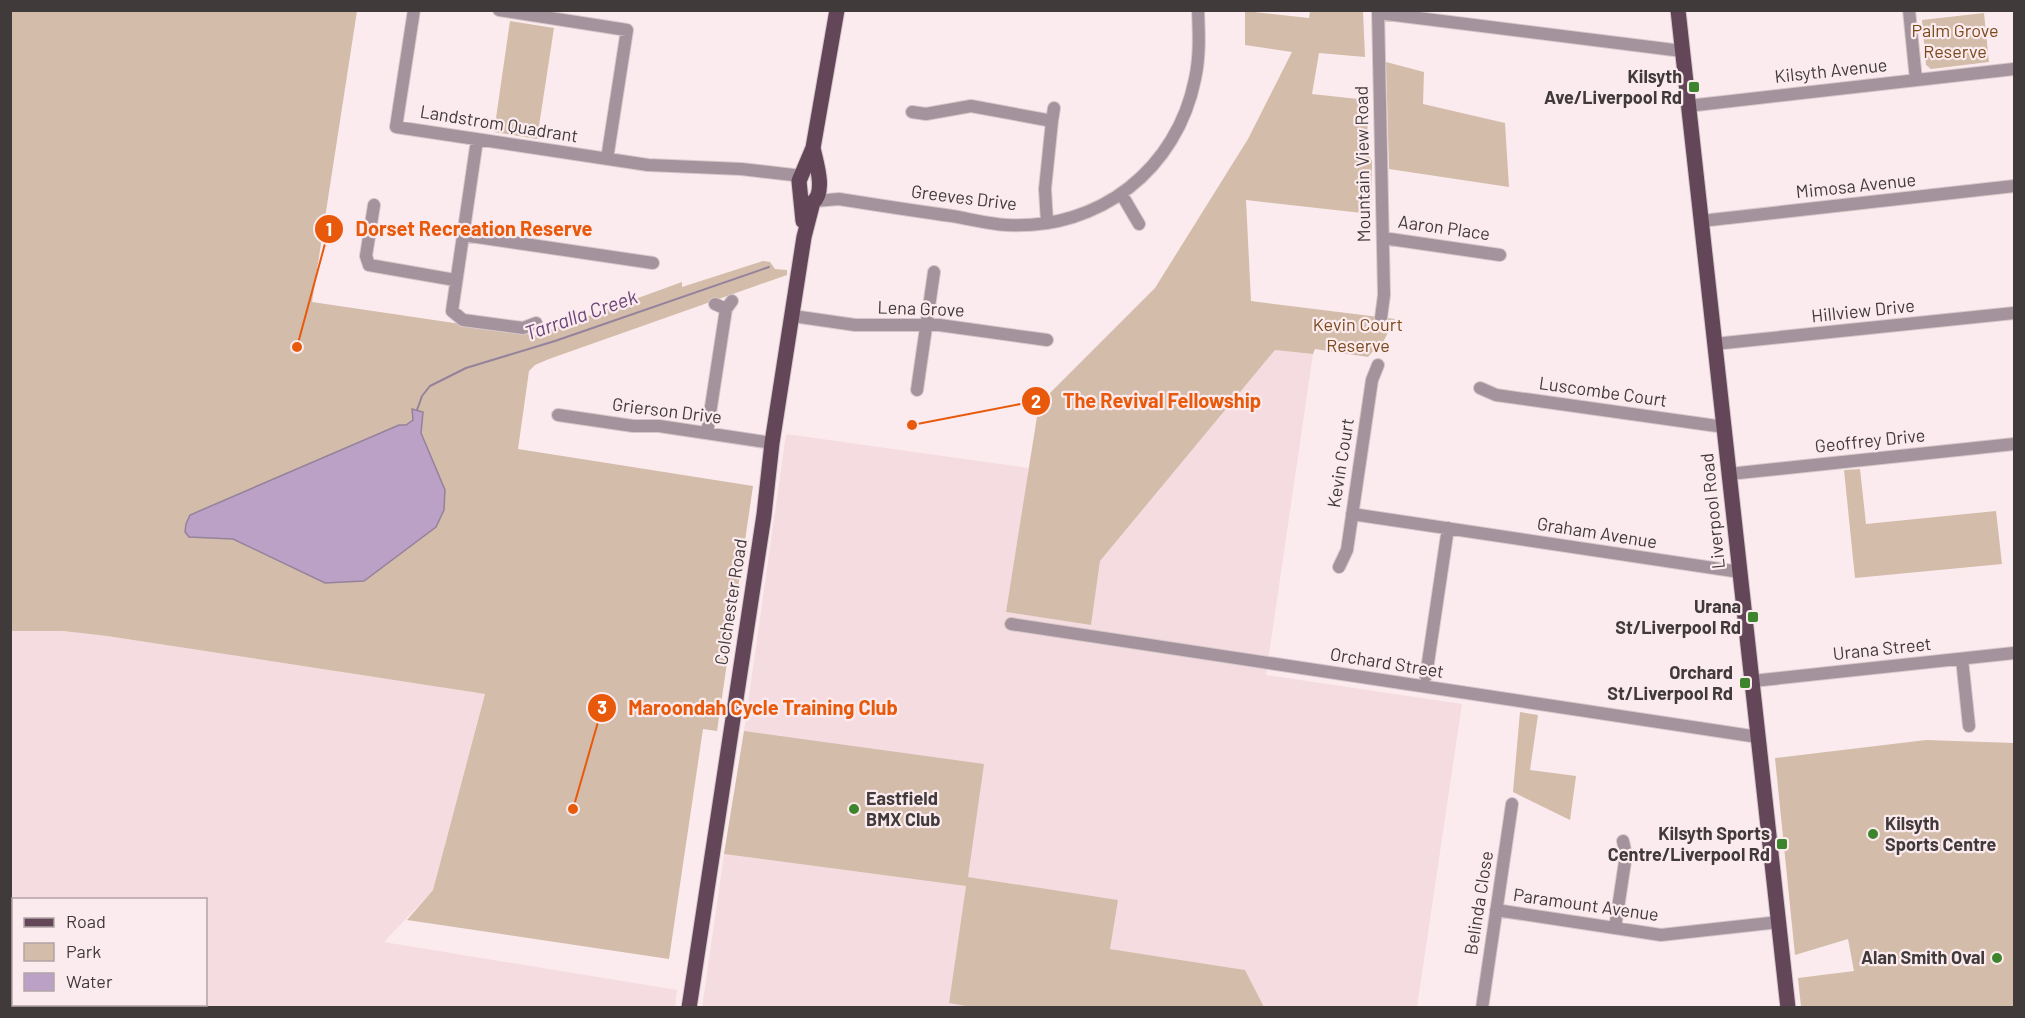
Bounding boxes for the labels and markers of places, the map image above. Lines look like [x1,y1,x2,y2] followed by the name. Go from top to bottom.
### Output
[1544,65,1682,108] place label: Kilsyth Ave/Liverpool Rd
[1687,80,1701,94] marker: Kilsyth Ave/Liverpool Rd
[314,210,605,248] callout: Dorset Recreation Reserve
[1021,382,1274,420] callout: The Revival Fellowship
[1615,595,1741,638] place label: Urana St/Liverpool Rd
[1746,610,1760,624] marker: Urana St/Liverpool Rd
[1607,661,1733,704] place label: Orchard St/Liverpool Rd
[1738,676,1752,690] marker: Orchard St/Liverpool Rd
[587,689,910,727] callout: Maroondah Cycle Training Club
[866,787,940,830] place label: Eastfield BMX Club
[847,802,861,816] marker: Eastfield BMX Club
[1885,812,1996,855] place label: Kilsyth Sports Centre
[1608,822,1770,865] place label: Kilsyth Sports Centre/Liverpool Rd
[1866,827,1880,841] marker: Kilsyth Sports Centre
[1775,837,1789,851] marker: Kilsyth Sports Centre/Liverpool Rd
[1861,946,1985,968] place label: Alan Smith Oval
[1990,951,2004,965] marker: Alan Smith Oval

